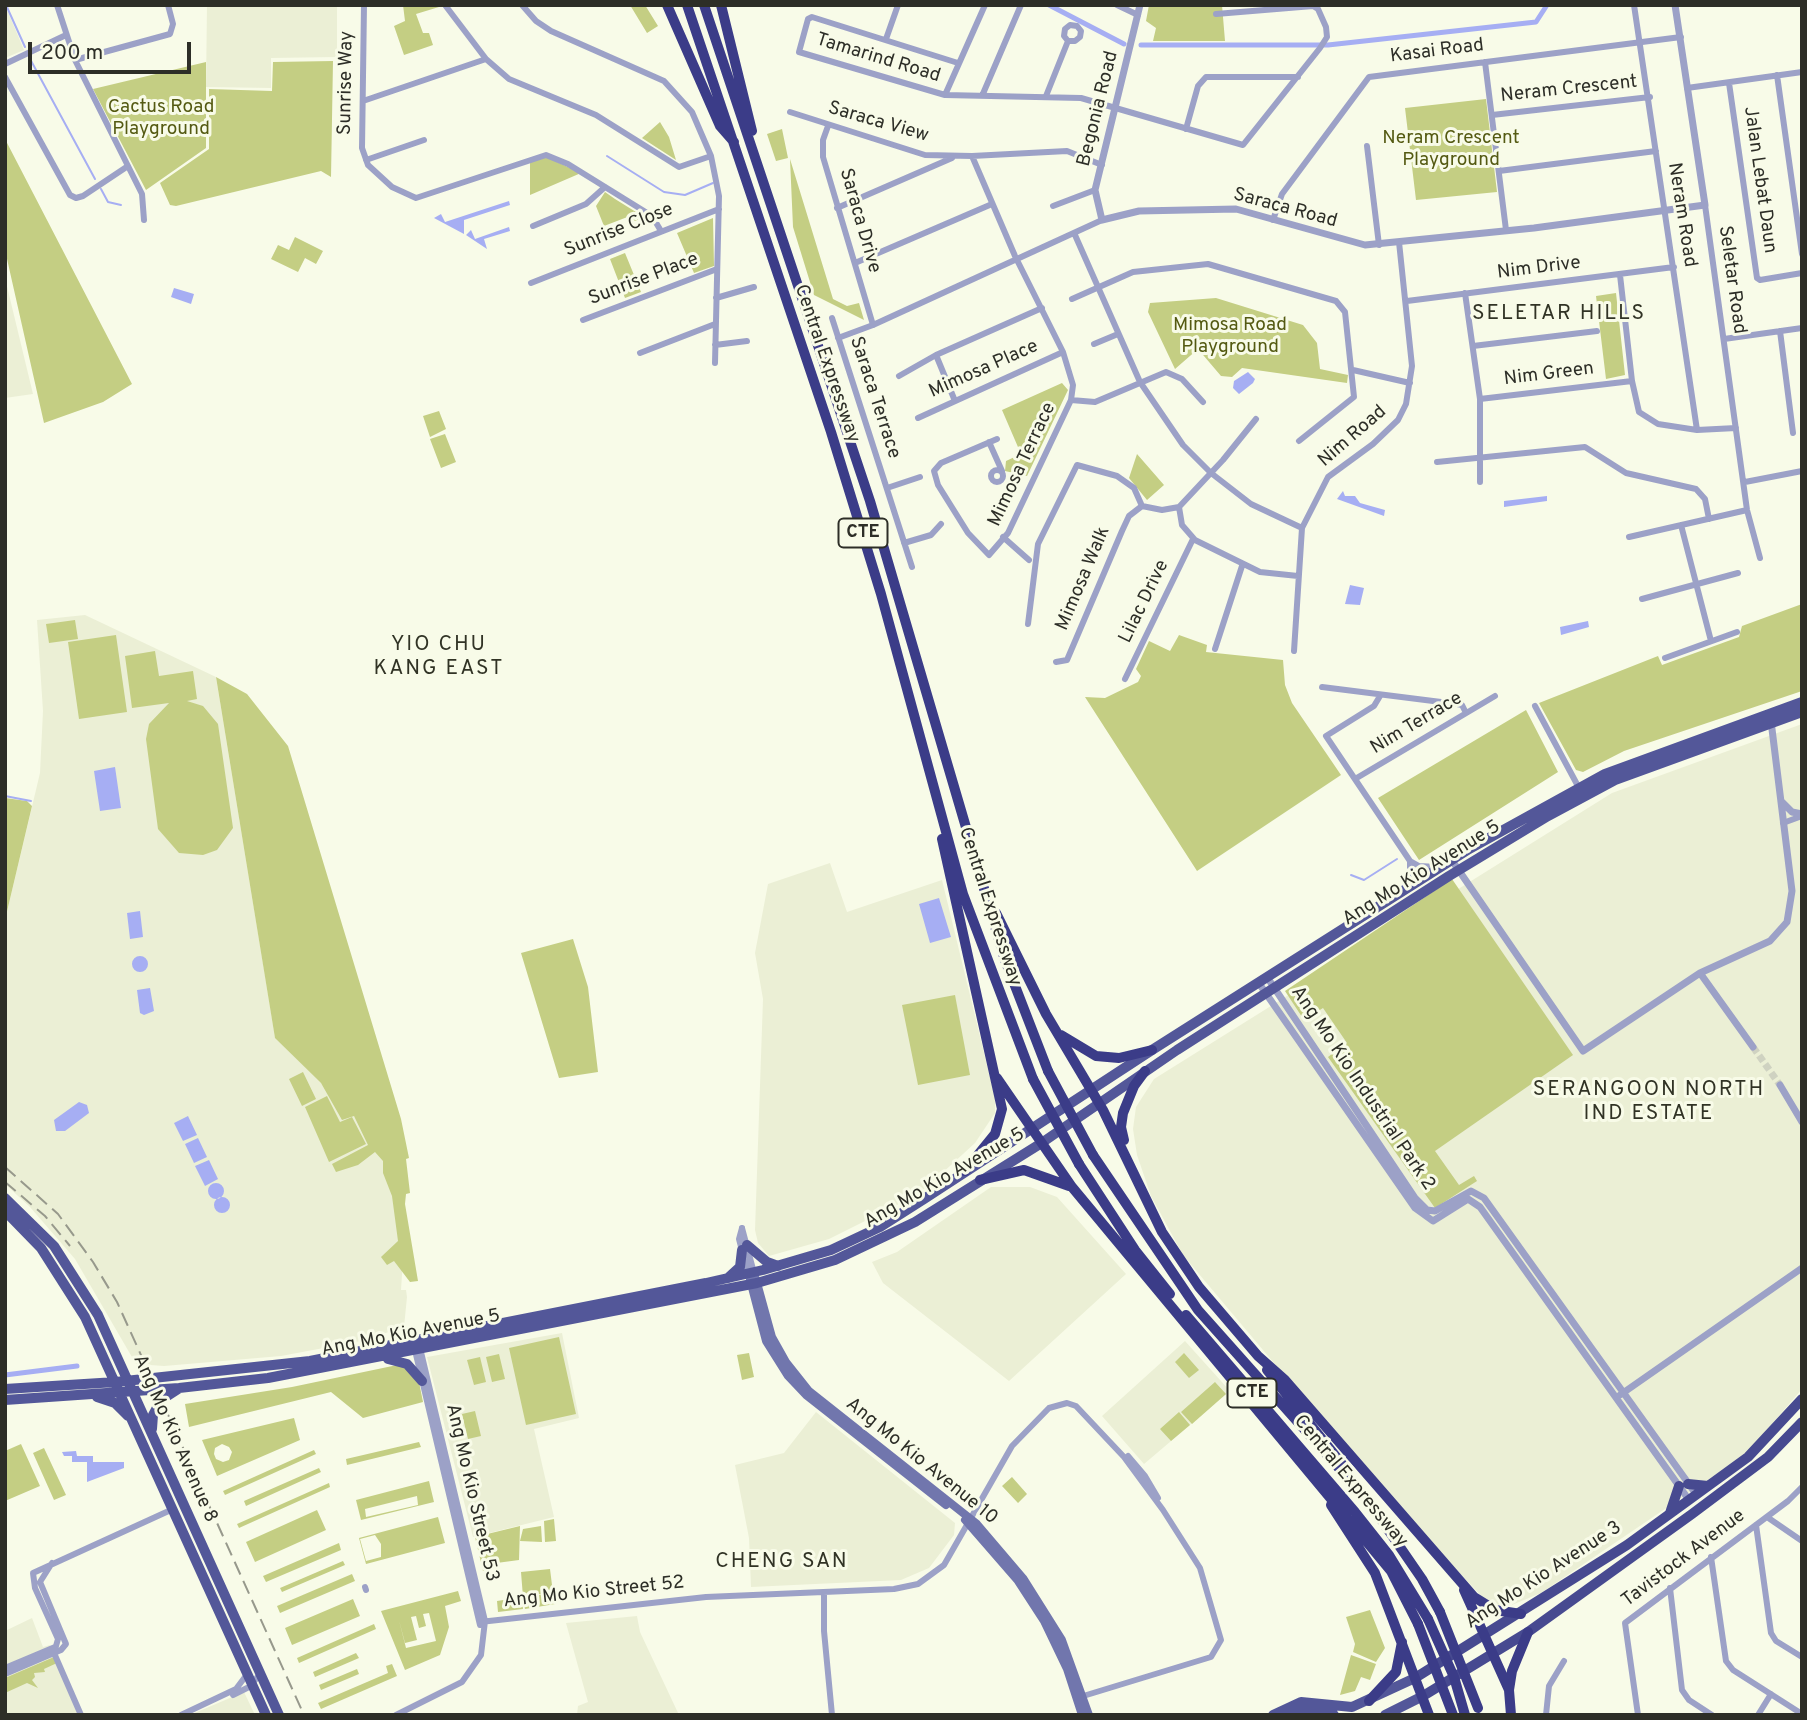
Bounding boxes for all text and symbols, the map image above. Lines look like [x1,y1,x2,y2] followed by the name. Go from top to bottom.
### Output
[32,28,194,72] scale bar
[813,29,943,89] street label: Tamarind Road
[335,31,359,135] street label: Sunrise Way
[1389,35,1485,69] street label: Kasai Road
[41,40,103,67] text: 200 m
[1074,49,1124,169] street label: Begonia Road
[1500,71,1638,109] street label: Neram Crescent
[108,97,214,141] park label: Cactus Road Playground
[825,98,931,148] street label: Saraca View
[1737,105,1781,255] street label: Jalan Lebat Daun
[1382,128,1520,172] park label: Neram Crescent Playground
[1661,161,1701,269] street label: Neram Road
[833,166,885,276] street label: Saraca Drive
[1231,184,1339,234] street label: Saraca Road
[561,199,677,263] street label: Sunrise Close
[1712,224,1750,336] street label: Seletar Road
[586,249,702,311] street label: Sunrise Place
[1496,253,1582,285] street label: Nim Drive
[788,282,864,446] street label: Central Expressway
[1474,302,1644,328] district label: SELETAR HILLS
[1173,315,1287,359] park label: Mimosa Road Playground
[844,334,904,462] street label: Saraca Terrace
[926,336,1042,404] street label: Mimosa Place
[1503,358,1595,392] street label: Nim Green
[984,399,1062,531] street label: Mimosa Terrace
[1314,401,1392,473] street label: Nim Road
[838,518,888,548] road number: CTE
[1052,524,1116,634] street label: Mimosa Walk
[1115,557,1175,647] street label: Lilac Drive
[375,633,503,683] district label: YIO CHU KANG EAST
[1367,688,1467,760] street label: Nim Terrace
[1339,816,1505,932] street label: Ang Mo Kio Avenue 5
[953,825,1025,989] street label: Central Expressway
[1285,982,1439,1196] street label: Ang Mo Kio Industrial Park 2
[1535,1078,1763,1128] district label: SERANGOON NORTH IND ESTATE
[861,1124,1029,1234] street label: Ang Mo Kio Avenue 5
[320,1305,502,1363] street label: Ang Mo Kio Avenue 5
[127,1351,221,1527] street label: Ang Mo Kio Avenue 8
[1228,1378,1276,1408] road number: CTE
[840,1394,1002,1530] street label: Ang Mo Kio Avenue 10
[439,1402,503,1584] street label: Ang Mo Kio Street 53
[1288,1411,1412,1553] street label: Central Expressway
[1618,1505,1750,1613] street label: Tavistock Avenue
[1462,1517,1626,1635] street label: Ang Mo Kio Avenue 3
[716,1550,848,1576] district label: CHENG SAN
[502,1572,686,1614] street label: Ang Mo Kio Street 52

